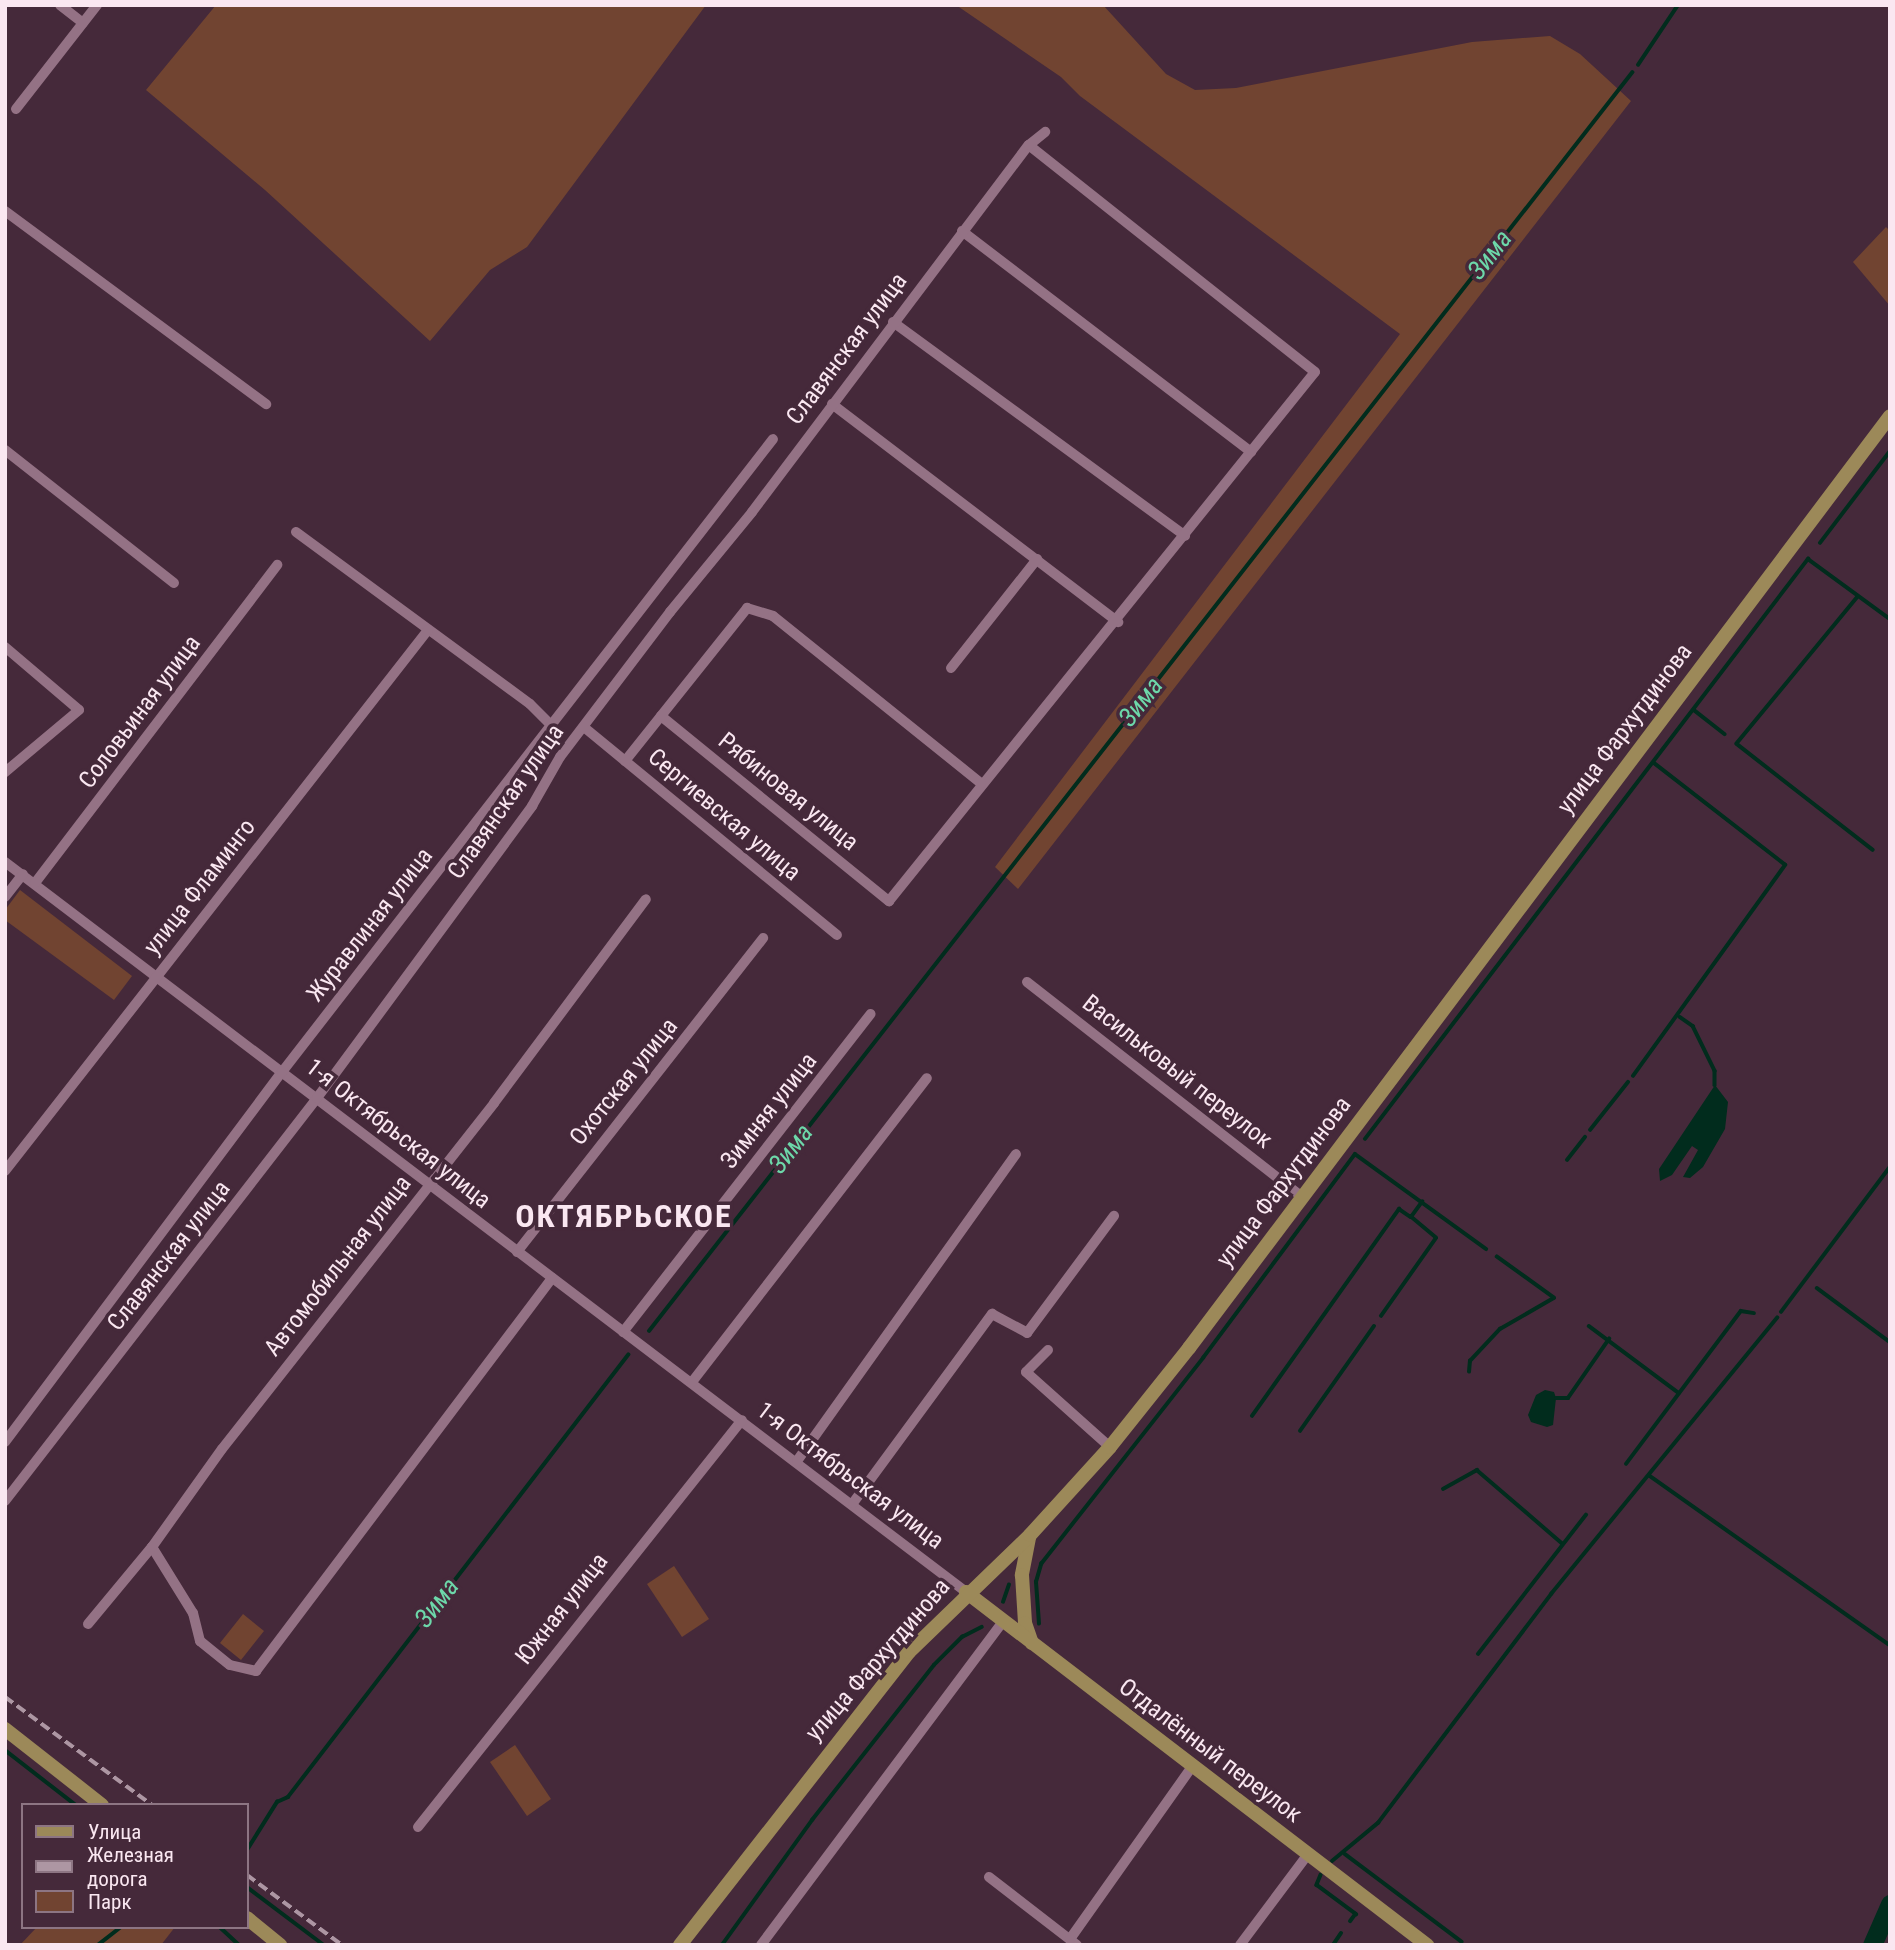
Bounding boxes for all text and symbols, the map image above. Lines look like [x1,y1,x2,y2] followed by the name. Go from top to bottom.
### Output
[1461,224,1519,286] water label: Зима
[781,267,913,431] street label: Славянская улица
[73,630,207,794] street label: Соловьиная улица
[1552,638,1698,820] street label: улица Фархутдинова
[1112,671,1170,733] water label: Зима
[442,719,570,885] street label: Славянская улица
[712,727,864,857] street label: Рябиновая улица
[642,743,806,887] street label: Сергиевская улица
[138,813,262,961] street label: улица Фламинго
[301,842,439,1008] street label: Журавлиная улица
[1076,989,1278,1155] street label: Васильковый переулок
[564,1013,684,1151] street label: Охотская улица
[715,1047,823,1175] street label: Зимняя улица
[300,1053,496,1215] street label: 1-я Октябрьская улица
[1211,1091,1357,1273] street label: улица Фархутдинова
[762,1118,820,1180] water label: Зима
[259,1170,417,1362] street label: Автомобильная улица
[101,1175,237,1337] street label: Славянская улица
[517,1197,731,1235] district label: ОКТЯБРЬСКОЕ
[751,1396,949,1556] street label: 1-я Октябрьская улица
[510,1548,614,1670] street label: Южная улица
[408,1572,466,1634] water label: Зима
[800,1573,956,1747] street label: улица Фархутдинова
[1113,1673,1307,1829] street label: Отдалённый переулок
[21,1803,248,1929] legend
[88,1820,141,1844] text: Улица
[87,1843,174,1891] text: Железная дорога
[88,1890,132,1914] text: Парк

